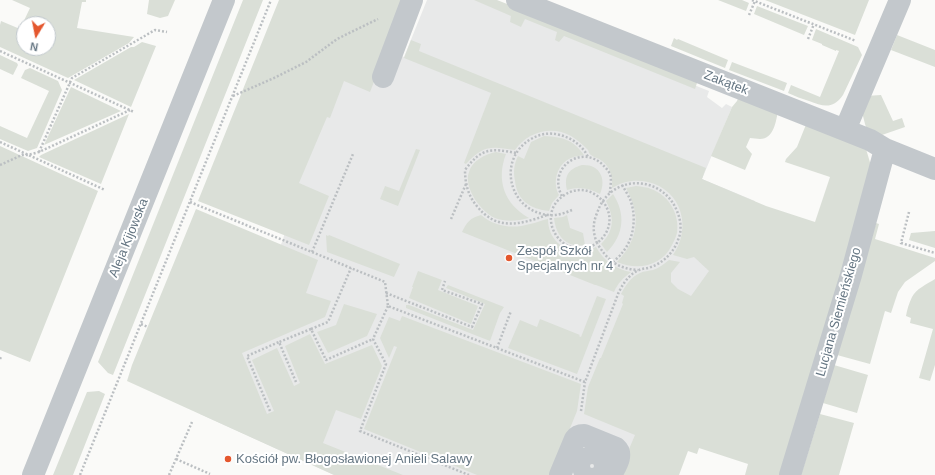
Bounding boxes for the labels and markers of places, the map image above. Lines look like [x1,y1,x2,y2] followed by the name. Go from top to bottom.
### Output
[517,243,613,274] place label: Zespół Szkół Specjalnych nr 4
[504,253,514,263] marker: Zespół Szkół Specjalnych nr 4
[236,451,472,467] place label: Kościół pw. Błogosławionej Anieli Salawy
[223,454,233,464] marker: Kościół pw. Błogosławionej Anieli Salawy

